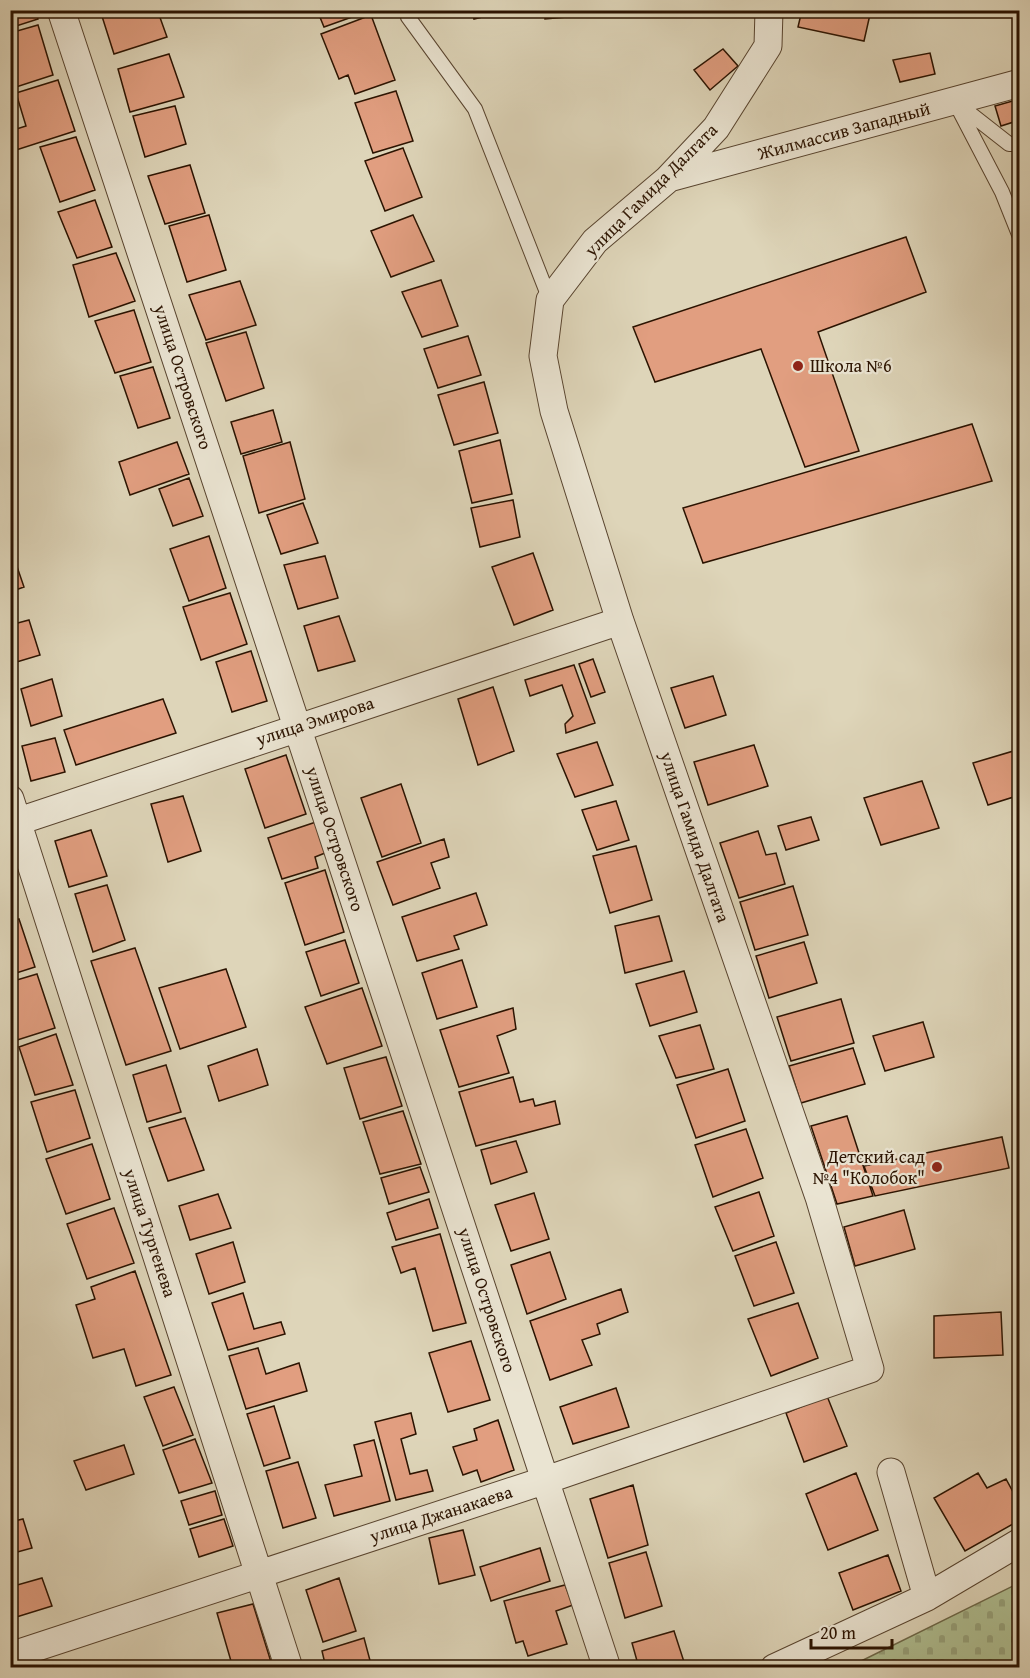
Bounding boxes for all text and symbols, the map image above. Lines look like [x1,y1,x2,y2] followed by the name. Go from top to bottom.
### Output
[754,94,933,167] street label: Жилмассив Западный
[577,116,724,263] street label: улица Гамида Далгата
[147,300,220,453] street label: улица Островского
[810,352,892,379] place label: Школа №6
[791,359,805,373] marker: Школа №6
[251,689,378,753] street label: улица Эмирова
[653,747,738,926] street label: улица Гамида Далгата
[299,762,372,915] street label: улица Островского
[812,1143,925,1191] place label: Детский сад №4 "Колобок"
[930,1160,944,1174] marker: Детский сад №4 "Колобок"
[117,1164,184,1301] street label: улица Тургенева
[451,1223,524,1376] street label: улица Островского
[365,1478,516,1550] street label: улица Джанакаева
[811,1612,892,1650] scale bar
[820,1619,856,1646] text: 20 m

